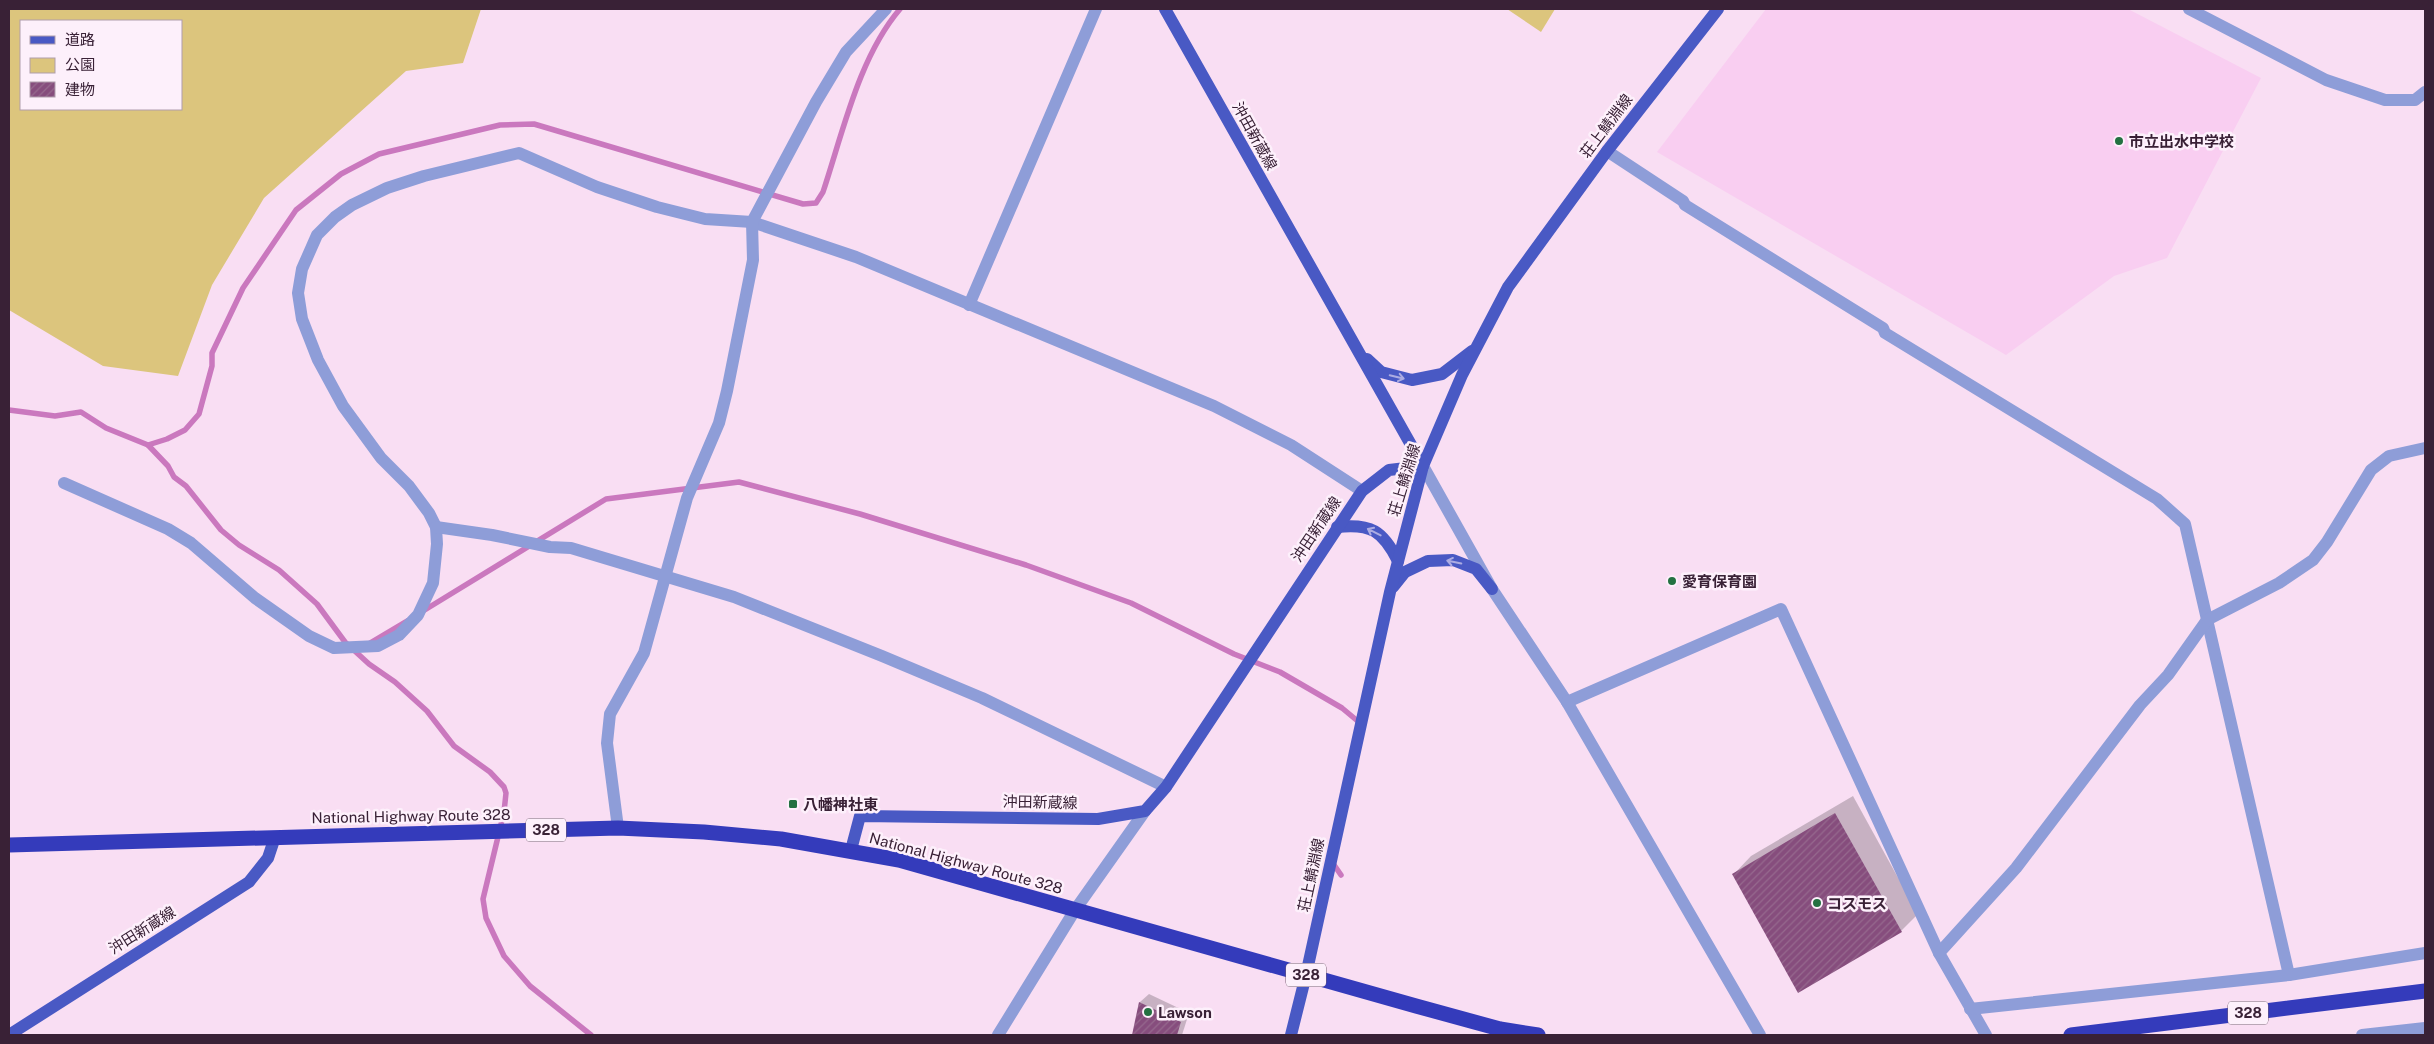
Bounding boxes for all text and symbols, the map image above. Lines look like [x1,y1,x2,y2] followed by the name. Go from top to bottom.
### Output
[20,20,182,110] legend
[65,31,95,48] text: 道路
[65,56,95,73] text: 公園
[65,81,95,98] text: 建物
[1577,91,1635,161] street label: 荘上鯖淵線
[1229,99,1281,173] street label: 沖田新蔵線
[2129,133,2234,150] place label: 市立出水中学校
[2113,135,2125,147] marker: 市立出水中学校
[1389,373,1405,382] one-way arrow
[1385,442,1423,518] street label: 荘上鯖淵線
[1288,493,1344,565] street label: 沖田新蔵線
[1367,527,1382,536] one-way arrow
[1446,557,1462,566] one-way arrow
[1682,573,1757,590] place label: 愛育保育園
[1666,575,1678,587] marker: 愛育保育園
[1002,793,1078,811] street label: 沖田新蔵線
[803,796,878,813] place label: 八幡神社東
[787,798,799,810] marker: 八幡神社東
[311,806,511,826] street label: National Highway Route 328
[526,818,566,842] road number: 328
[868,829,1064,897] street label: National Highway Route 328
[1295,837,1327,913] street label: 荘上鯖淵線
[1827,895,1887,912] place label: コスモス
[1811,897,1823,909] marker: コスモス
[106,903,178,957] street label: 沖田新蔵線
[1286,964,1326,986] road number: 328
[2228,1001,2268,1024] road number: 328
[1158,1004,1212,1021] place label: Lawson
[1142,1006,1154,1018] marker: Lawson

